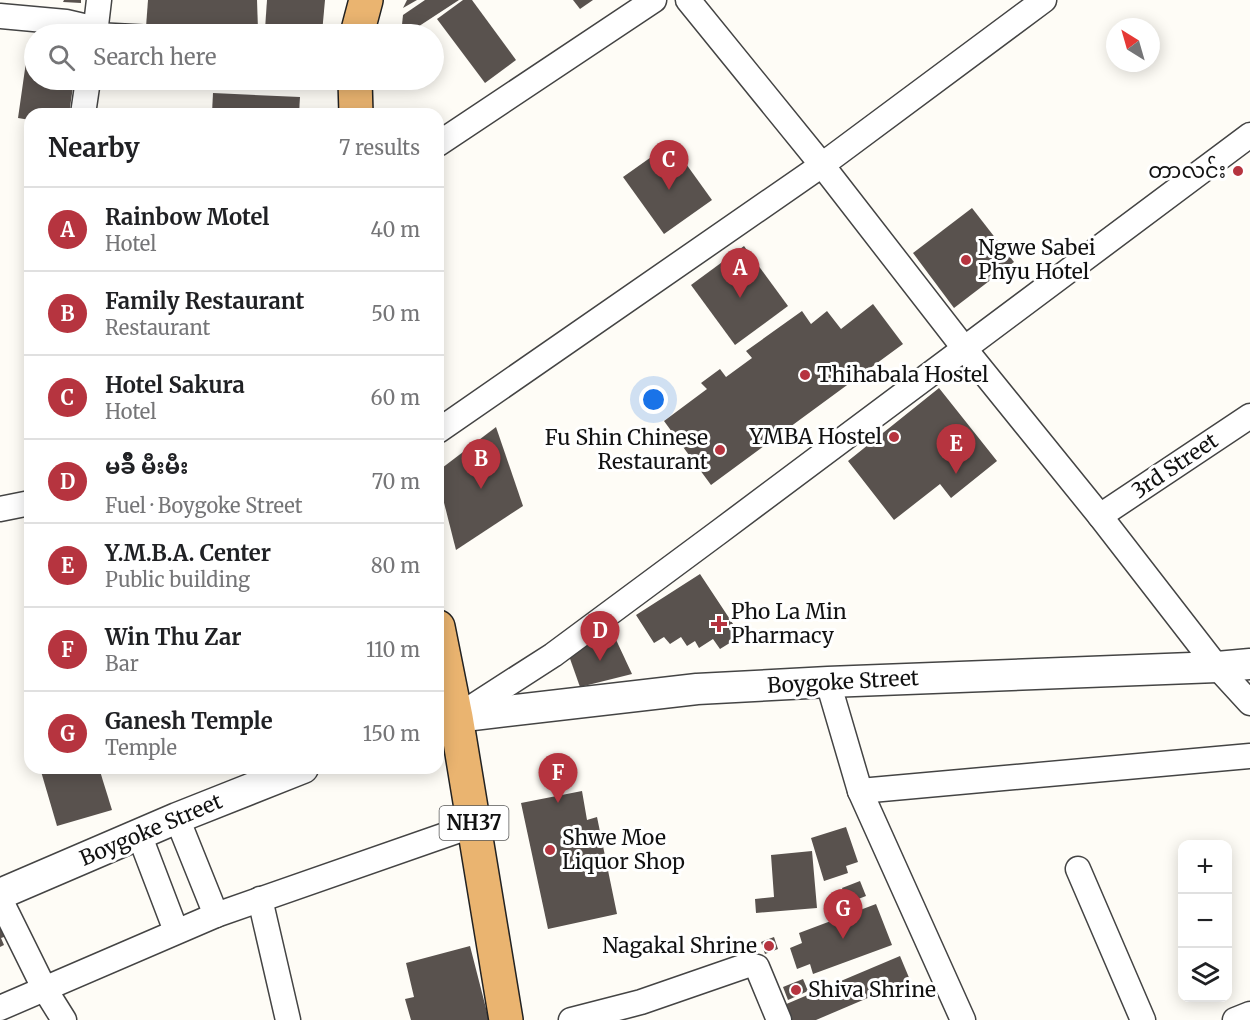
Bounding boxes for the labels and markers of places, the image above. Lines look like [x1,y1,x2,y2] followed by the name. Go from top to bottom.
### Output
[650,140,688,190] pin: C
[1148,155,1226,184] place label: တာလင်း
[1231,164,1245,178] marker: တာလင်း
[978,234,1096,285] place label: Ngwe Sabei Phyu Hotel
[720,248,760,298] pin: A
[959,253,973,267] marker: Ngwe Sabei Phyu Hotel
[817,361,989,388] place label: Thihabala Hostel
[798,368,812,382] marker: Thihabala Hostel
[748,423,882,450] place label: YMBA Hostel
[545,424,708,475] place label: Fu Shin Chinese Restaurant
[936,424,976,474] pin: E
[887,430,901,444] marker: YMBA Hostel
[462,440,500,489] pin: B
[713,443,727,457] marker: Fu Shin Chinese Restaurant
[731,598,847,649] place label: Pho La Min Pharmacy
[580,612,620,661] pin: D
[712,617,726,631] marker: Pho La Min Pharmacy
[538,754,578,803] pin: F
[562,824,685,875] place label: Shwe Moe Liquor Shop
[543,843,557,857] marker: Shwe Moe Liquor Shop
[824,890,862,939] pin: G
[602,932,757,959] place label: Nagakal Shrine
[762,939,776,953] marker: Nagakal Shrine
[808,976,936,1003] place label: Shiva Shrine
[789,983,803,997] marker: Shiva Shrine

